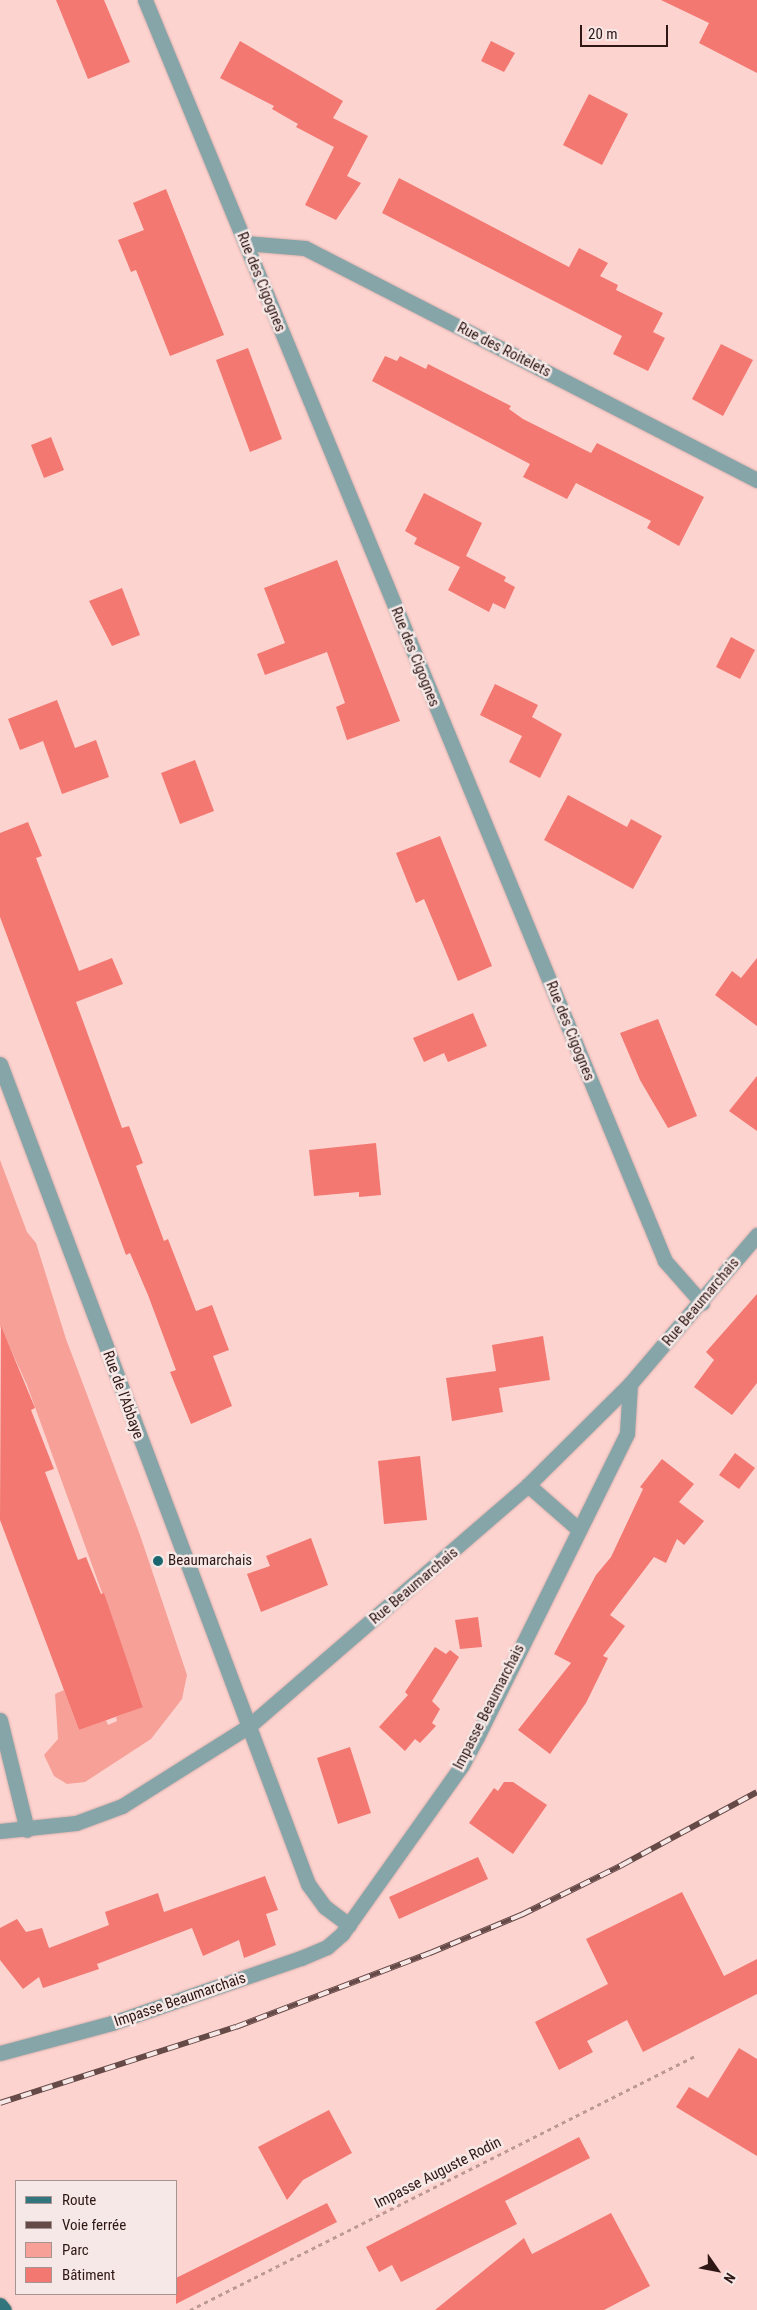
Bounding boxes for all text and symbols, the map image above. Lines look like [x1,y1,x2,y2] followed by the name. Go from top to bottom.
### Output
[582,15,670,47] scale bar
[588,25,618,43] text: 20 m
[233,230,289,334] street label: Rue des Cigognes
[454,319,554,381] street label: Rue des Roitelets
[387,605,443,709] street label: Rue des Cigognes
[542,979,598,1083] street label: Rue des Cigognes
[659,1254,743,1350] street label: Rue Beaumarchais
[99,1348,147,1442] street label: Rue de l'Abbaye
[366,1544,462,1628] street label: Rue Beaumarchais
[168,1552,252,1570] place label: Beaumarchais
[152,1555,164,1567] marker: Beaumarchais
[450,1641,528,1773] street label: Impasse Beaumarchais
[112,1969,248,2031] street label: Impasse Beaumarchais
[372,2133,504,2213] street label: Impasse Auguste Rodin
[15,2180,178,2295] legend
[62,2191,96,2209] text: Route
[62,2216,126,2234] text: Voie ferrée
[62,2241,89,2259] text: Parc
[692,2245,742,2295] north arrow
[62,2266,115,2284] text: Bâtiment
[721,2270,739,2286] text: N

